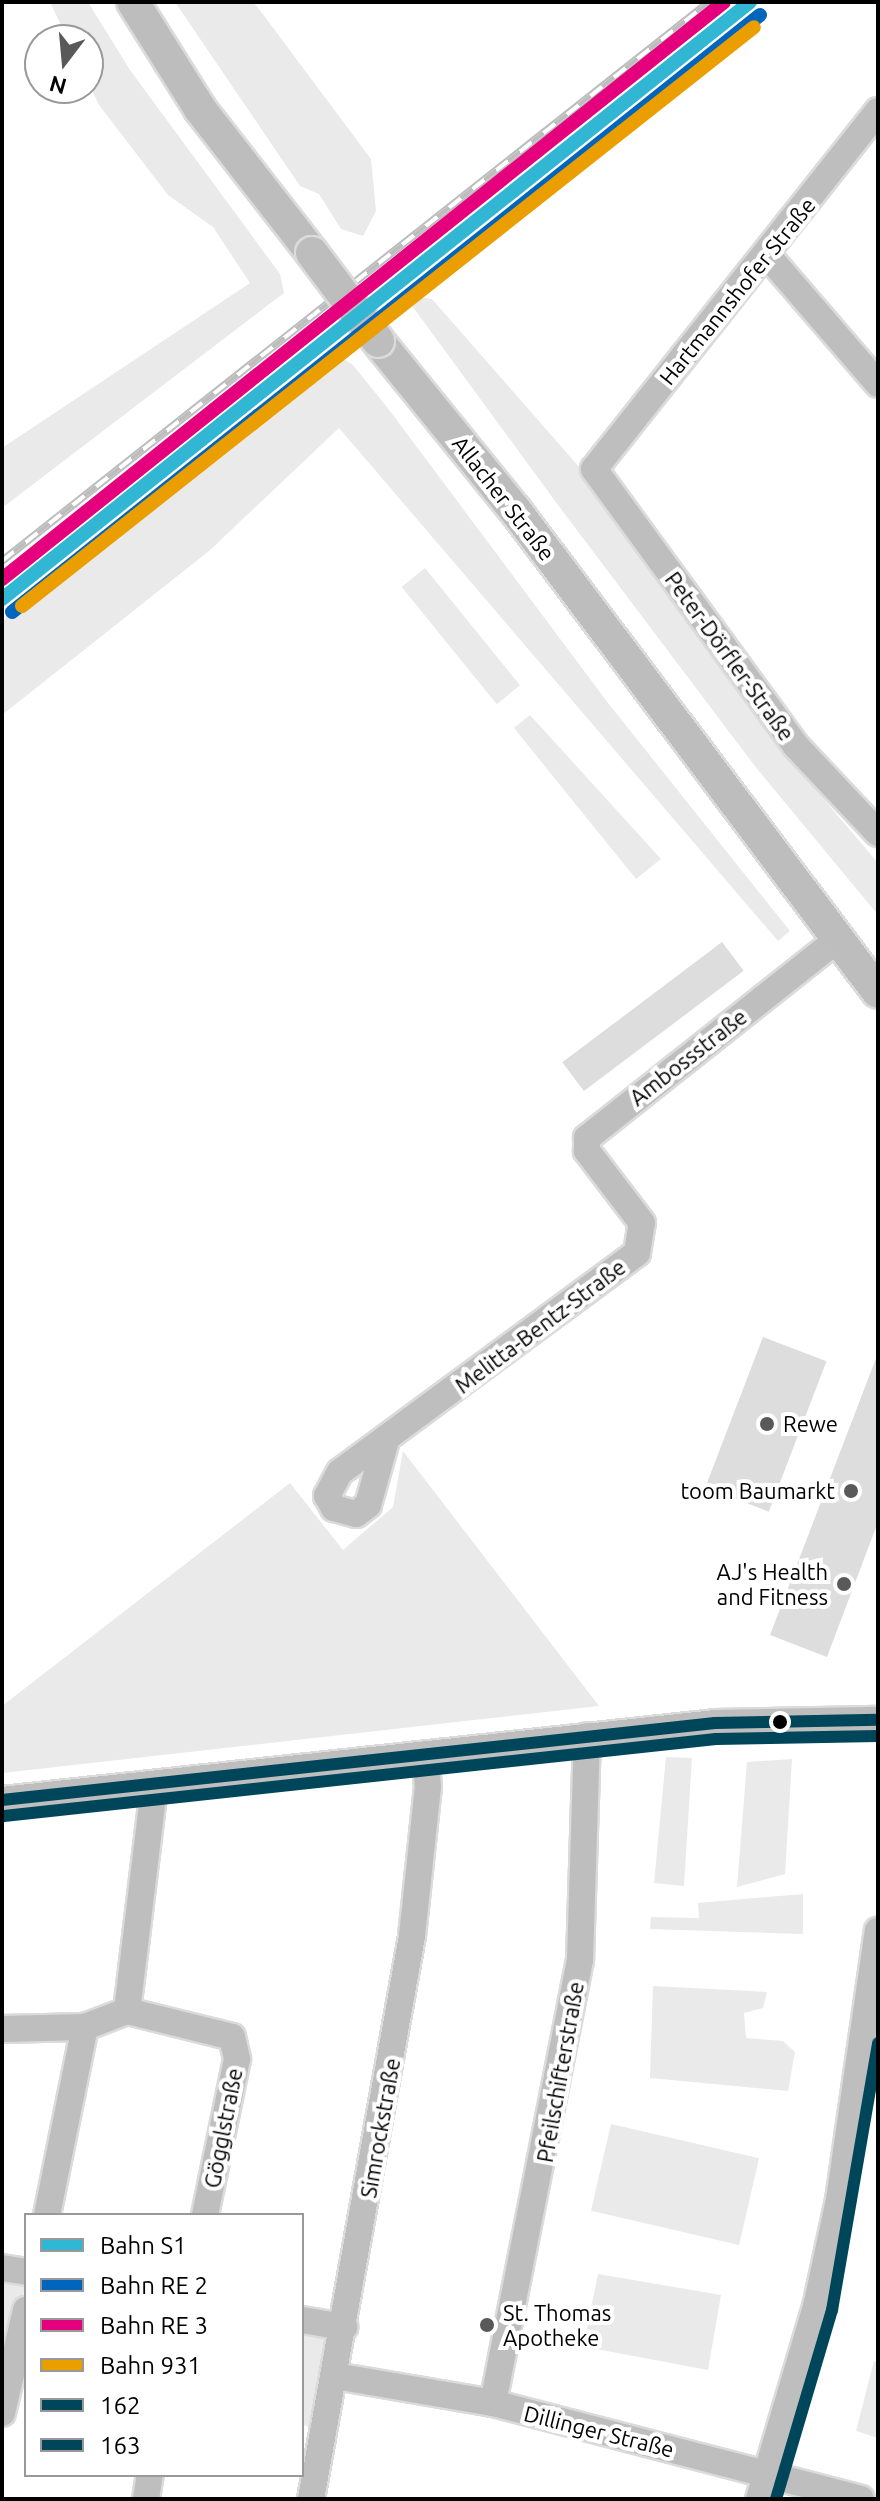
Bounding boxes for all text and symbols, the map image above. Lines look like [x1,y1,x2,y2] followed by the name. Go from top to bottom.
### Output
[24,24,104,104] north arrow
[46,71,69,100] text: N
[653,192,821,390] street label: Hartmannshofer Straße
[447,430,561,566] street label: Allacher Straße
[660,566,800,746] street label: Peter-Dörfler-Straße
[624,1003,752,1111] street label: Ambossstraße
[450,1253,630,1399] street label: Melitta-Bentz-Straße
[783,1411,838,1437] place label: Rewe
[758,1415,776,1433] marker: Rewe
[680,1478,835,1504] place label: toom Baumarkt
[842,1482,860,1500] marker: toom Baumarkt
[717,1558,828,1610] place label: AJ's Health and Fitness
[835,1575,853,1593] marker: AJ's Health and Fitness
[772,1714,788,1730] unlabelled marker
[531,1980,589,2164] street label: Pfeilschifterstraße
[355,2056,405,2200] street label: Simrockstraße
[198,2066,248,2190] street label: Gögglstraße
[24,2213,304,2477] legend
[100,2232,187,2259] text: Bahn S1
[100,2272,208,2299] text: Bahn RE 2
[503,2299,611,2350] place label: St. Thomas Apotheke
[100,2312,208,2339] text: Bahn RE 3
[478,2316,496,2334] marker: St. Thomas Apotheke
[100,2352,201,2379] text: Bahn 931
[100,2392,141,2419] text: 162
[521,2400,677,2462] street label: Dillinger Straße
[100,2432,141,2459] text: 163

